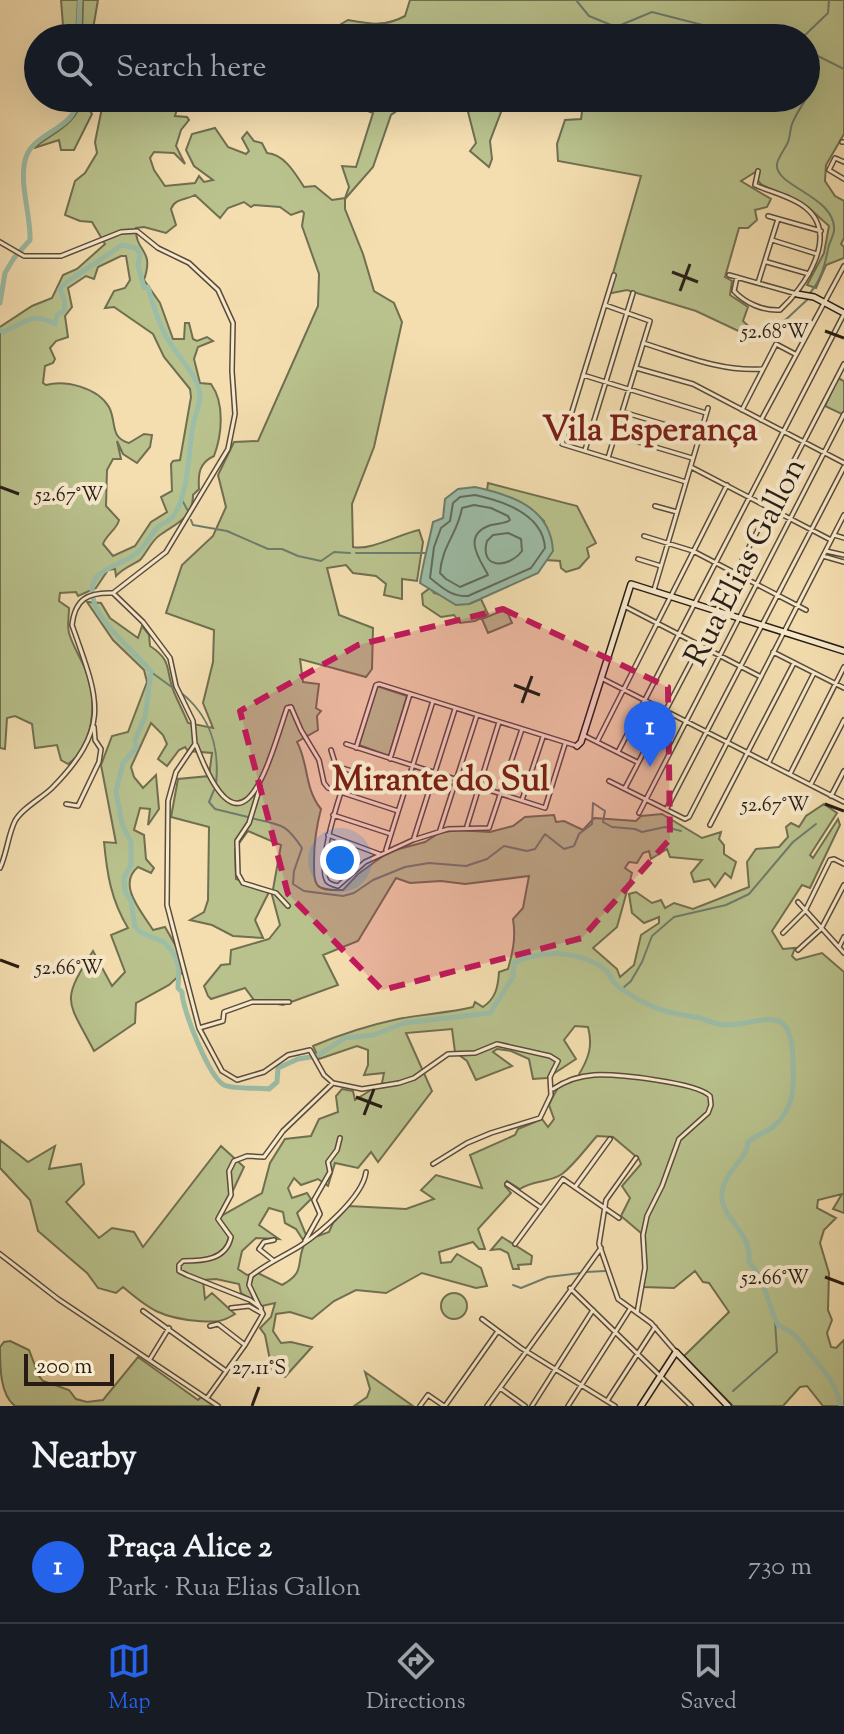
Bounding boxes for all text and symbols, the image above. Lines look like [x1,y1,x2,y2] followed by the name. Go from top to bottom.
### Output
[24,24,820,112] search box
[52,46,96,90] icon: search
[116,47,266,90] text: Search here
[740,319,809,348] text: 52.68°W
[542,407,758,456] district label: Vila Esperança
[674,450,819,675] street label: Rua Elias Gallon
[34,482,103,511] text: 52.67°W
[624,701,676,767] pin: 1
[332,757,550,806] district label: Mirante do Sul
[740,792,809,821] text: 52.67°W
[320,840,360,880] your location
[34,955,103,984] text: 52.66°W
[740,1265,809,1294] text: 52.66°W
[24,1350,114,1386] scale bar
[36,1352,92,1384] text: 200 m
[232,1355,286,1384] text: 27.11°S
[32,1434,137,1483] text: Nearby
[108,1527,272,1570] text: Praça Alice 2
[54,1549,62,1586] text: 1
[748,1549,812,1586] text: 730 m
[108,1570,361,1607] text: Park · Rua Elias Gallon
[107,1639,151,1719] tab: Map
[366,1639,465,1719] tab: Directions
[680,1639,737,1719] tab: Saved

